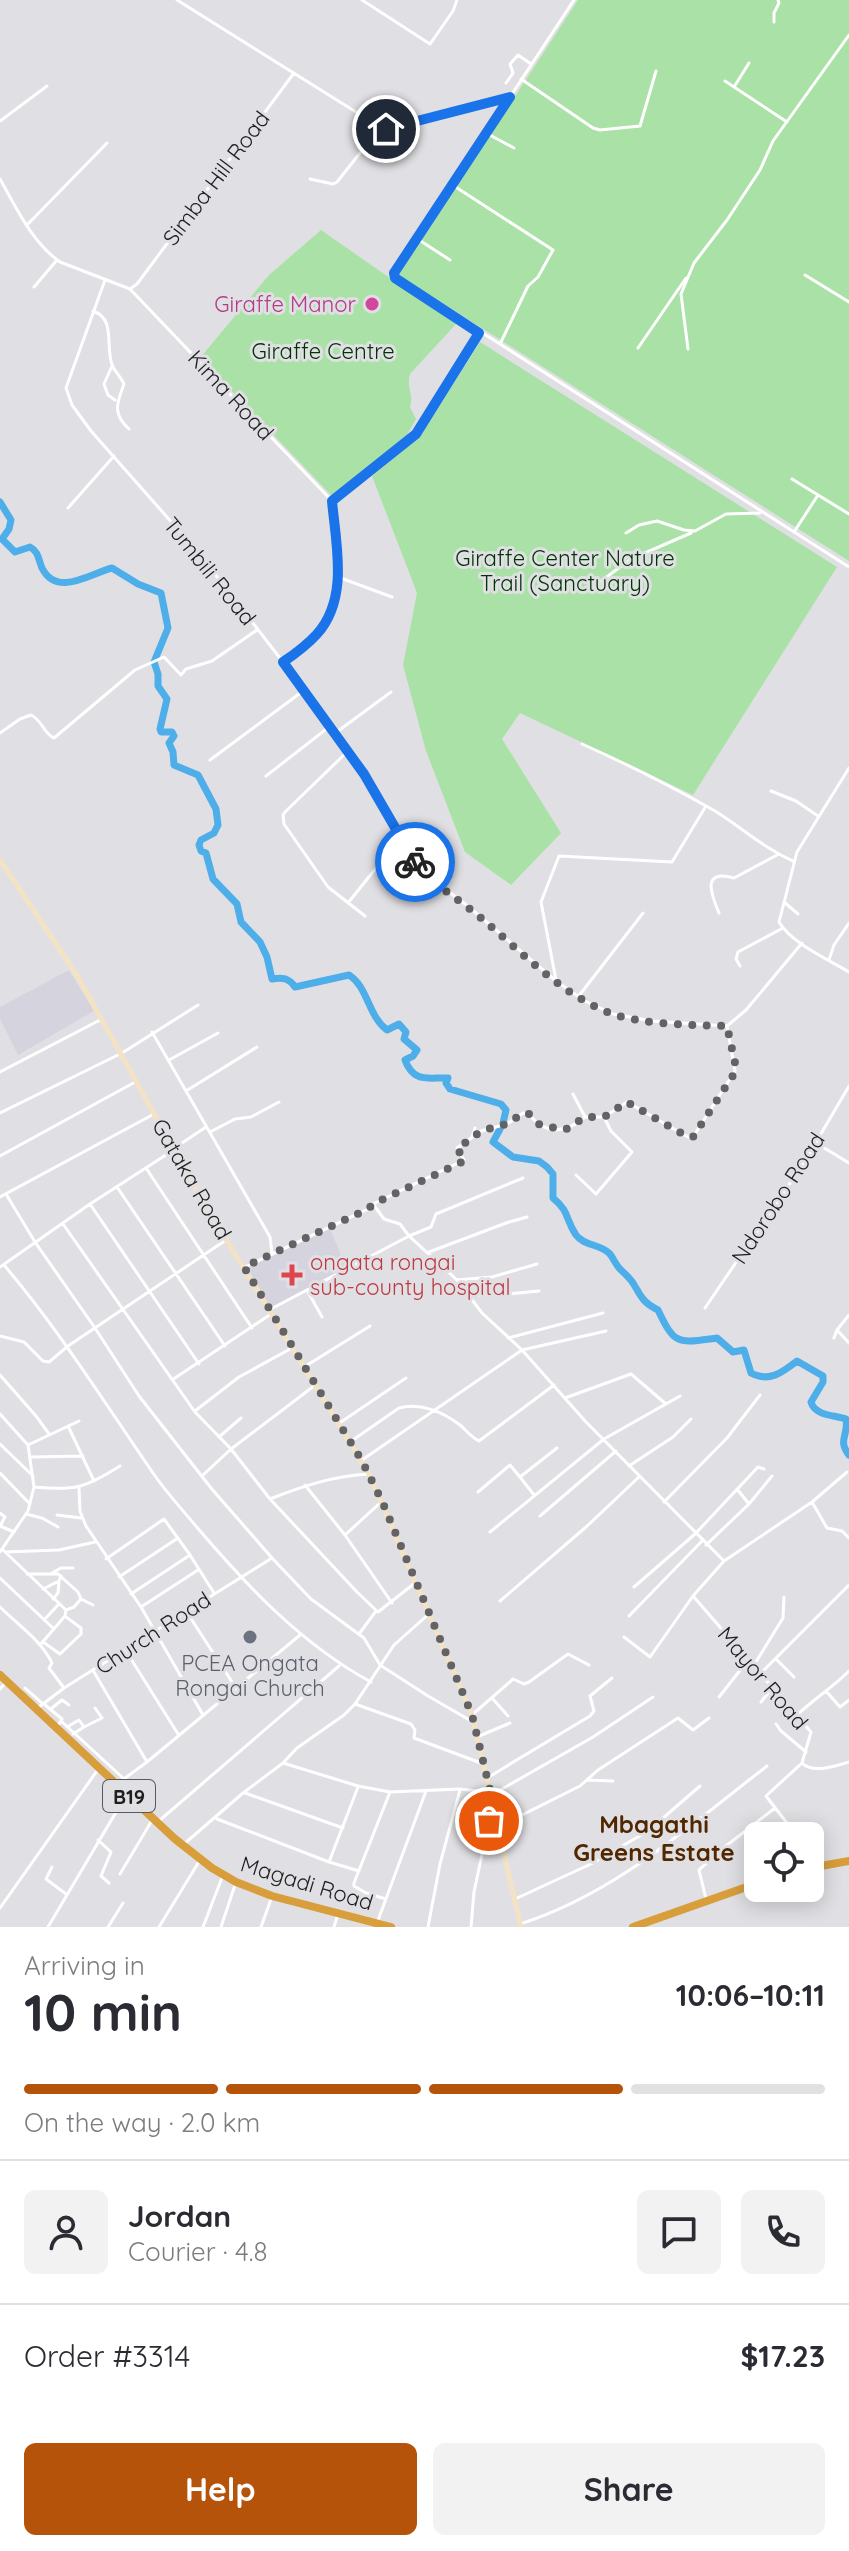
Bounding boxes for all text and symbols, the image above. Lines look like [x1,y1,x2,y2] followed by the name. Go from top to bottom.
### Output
[352,95,420,163] pin
[156,105,276,251] street label: Simba Hill Road
[364,107,408,151] icon: home
[214,290,357,318] place label: Giraffe Manor
[363,295,381,313] marker: Giraffe Manor
[251,337,395,365] park label: Giraffe Centre
[182,344,280,446] street label: Kima Road
[158,511,262,631] street label: Tumbili Road
[455,544,675,597] park label: Giraffe Center Nature Trail (Sanctuary)
[375,822,455,902] courier
[393,840,437,884] icon: bike
[146,1113,238,1245] street label: Gataka Road
[725,1127,831,1269] street label: Ndorobo Road
[310,1248,511,1301] place label: ongata rongai sub-county hospital
[281,1264,303,1286] marker: ongata rongai sub-county hospital
[90,1585,216,1681] street label: Church Road
[712,1621,814,1735] street label: Mayor Road
[241,1628,259,1646] marker: PCEA Ongata Rongai Church
[175,1649,325,1702] place label: PCEA Ongata Rongai Church
[103,1780,155,1812] road number: B19
[455,1787,523,1855] pin
[467,1799,511,1843] icon: bag
[573,1809,735,1867] district label: Mbagathi Greens Estate
[744,1822,824,1902] map controls
[744,1822,824,1902] button: locate
[237,1850,377,1916] street label: Magadi Road
[24,1949,145,1982] text: Arriving in
[676,1976,825,2014] text: 10:06–10:11
[24,1979,182,2044] text: 10 min
[24,2106,260,2139] text: On the way · 2.0 km
[24,2190,108,2274] button: person
[637,2190,721,2274] button: chat
[741,2190,825,2274] button: phone
[128,2197,231,2235] text: Jordan
[128,2235,267,2268] text: Courier · 4.8
[24,2337,190,2375] text: Order #3314
[740,2337,825,2375] text: $17.23
[24,2443,417,2535] button: Help
[433,2443,825,2535] button: Share

